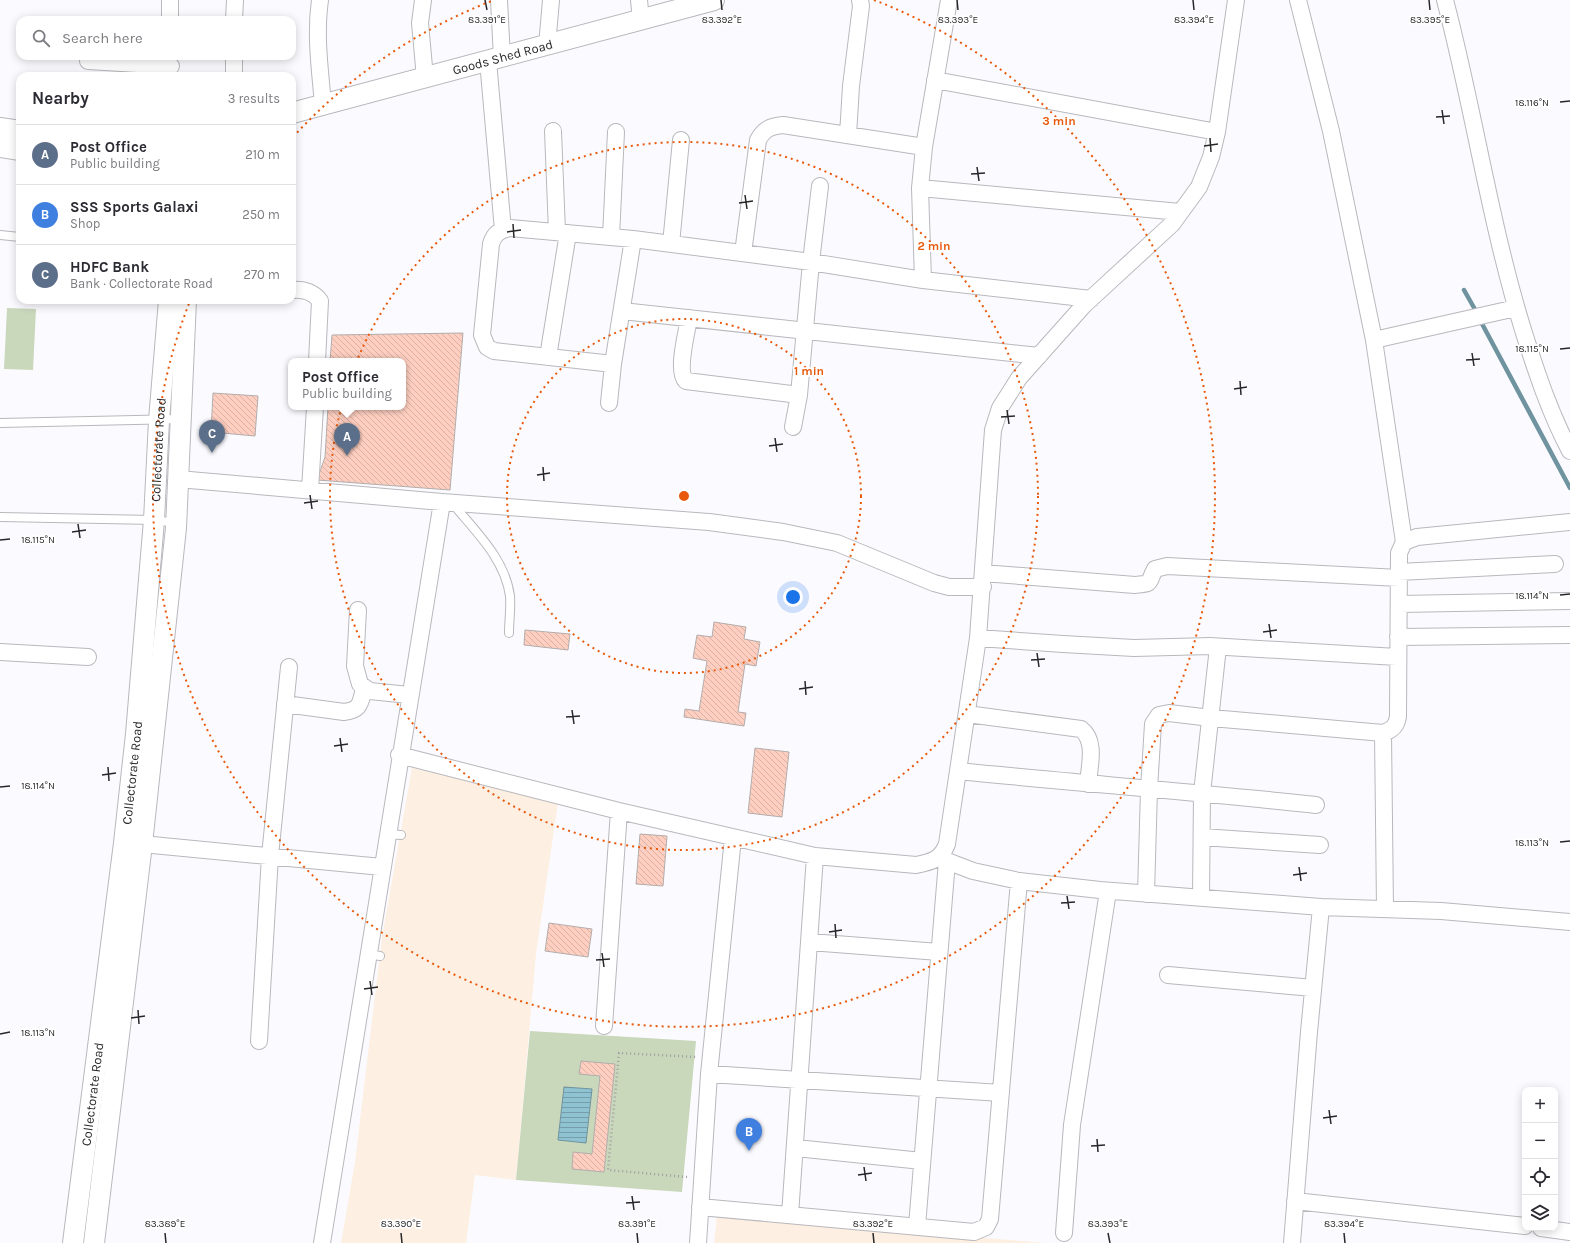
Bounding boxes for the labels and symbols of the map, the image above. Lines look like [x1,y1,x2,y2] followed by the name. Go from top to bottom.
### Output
[468,14,506,26] text: 83.391°E
[702,14,742,26] text: 83.392°E
[938,14,978,26] text: 83.393°E
[1174,14,1214,26] text: 83.394°E
[1410,14,1450,26] text: 83.395°E
[451,36,555,78] street label: Goods Shed Road
[1515,97,1549,109] text: 18.116°N
[1042,114,1076,128] text: 3 min
[917,239,951,253] text: 2 min
[1515,343,1549,355] text: 18.115°N
[794,364,824,378] text: 1 min
[148,397,169,502] street label: Collectorate Road
[199,420,225,453] pin: C
[334,423,360,456] pin: A
[677,489,691,503] centre of rings
[21,534,55,546] text: 18.115°N
[783,587,803,607] your location
[1515,590,1549,602] text: 18.114°N
[119,720,145,825] street label: Collectorate Road
[21,780,55,792] text: 18.114°N
[1515,837,1549,849] text: 18.113°N
[21,1027,55,1039] text: 18.113°N
[78,1042,107,1147] street label: Collectorate Road
[736,1118,762,1151] pin: B
[145,1218,185,1230] text: 83.389°E
[381,1218,421,1230] text: 83.390°E
[618,1218,656,1230] text: 83.391°E
[853,1218,893,1230] text: 83.392°E
[1088,1218,1128,1230] text: 83.393°E
[1324,1218,1364,1230] text: 83.394°E

